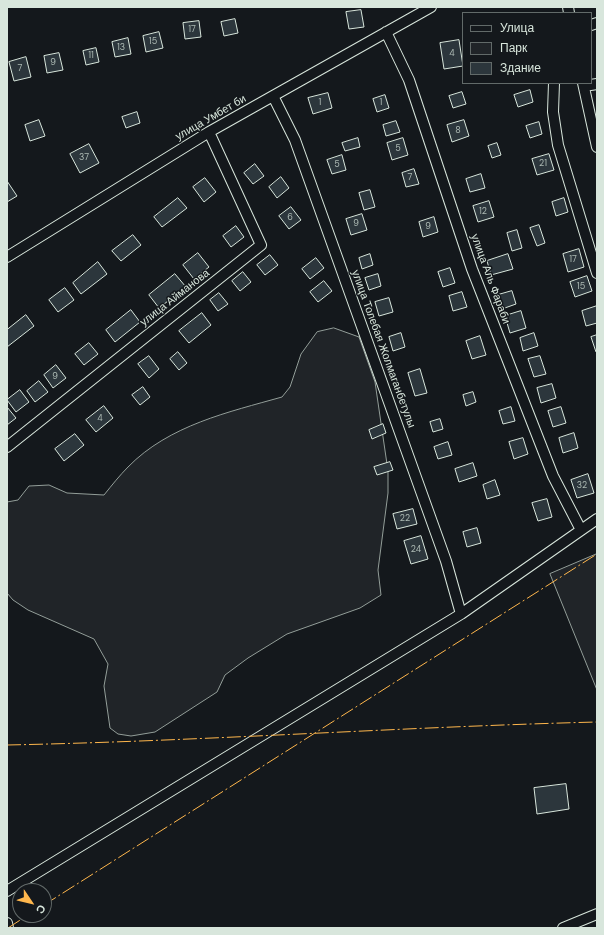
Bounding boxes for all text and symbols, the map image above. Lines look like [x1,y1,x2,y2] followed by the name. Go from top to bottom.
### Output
[462,12,592,84] legend
[500,20,534,36] text: Улица
[188,25,196,35] house number: 17
[149,37,157,47] house number: 15
[500,40,527,56] text: Парк
[117,43,125,53] house number: 13
[449,49,455,59] house number: 4
[88,51,94,61] house number: 11
[50,58,56,68] house number: 9
[500,60,541,76] text: Здание
[18,64,22,74] house number: 7
[173,92,249,144] street label: улица Умбет би
[319,98,321,108] house number: 1
[380,98,382,108] house number: 1
[455,126,461,136] house number: 8
[395,144,401,154] house number: 5
[79,153,89,163] house number: 37
[539,159,547,169] house number: 21
[334,160,340,170] house number: 5
[408,173,412,183] house number: 7
[479,207,487,217] house number: 12
[287,213,293,223] house number: 6
[353,219,359,229] house number: 9
[425,222,431,232] house number: 9
[468,232,512,326] street label: улица Аль Фараби
[569,255,577,265] house number: 17
[138,267,212,329] street label: улица Айманова
[348,268,418,430] street label: улица Толебая Жолмаганбетулы
[577,282,585,292] house number: 15
[52,372,58,382] house number: 9
[97,414,103,424] house number: 4
[577,481,587,491] house number: 32
[400,514,410,524] house number: 22
[411,545,421,555] house number: 24
[12,883,52,923] north arrow
[33,902,49,917] text: С

